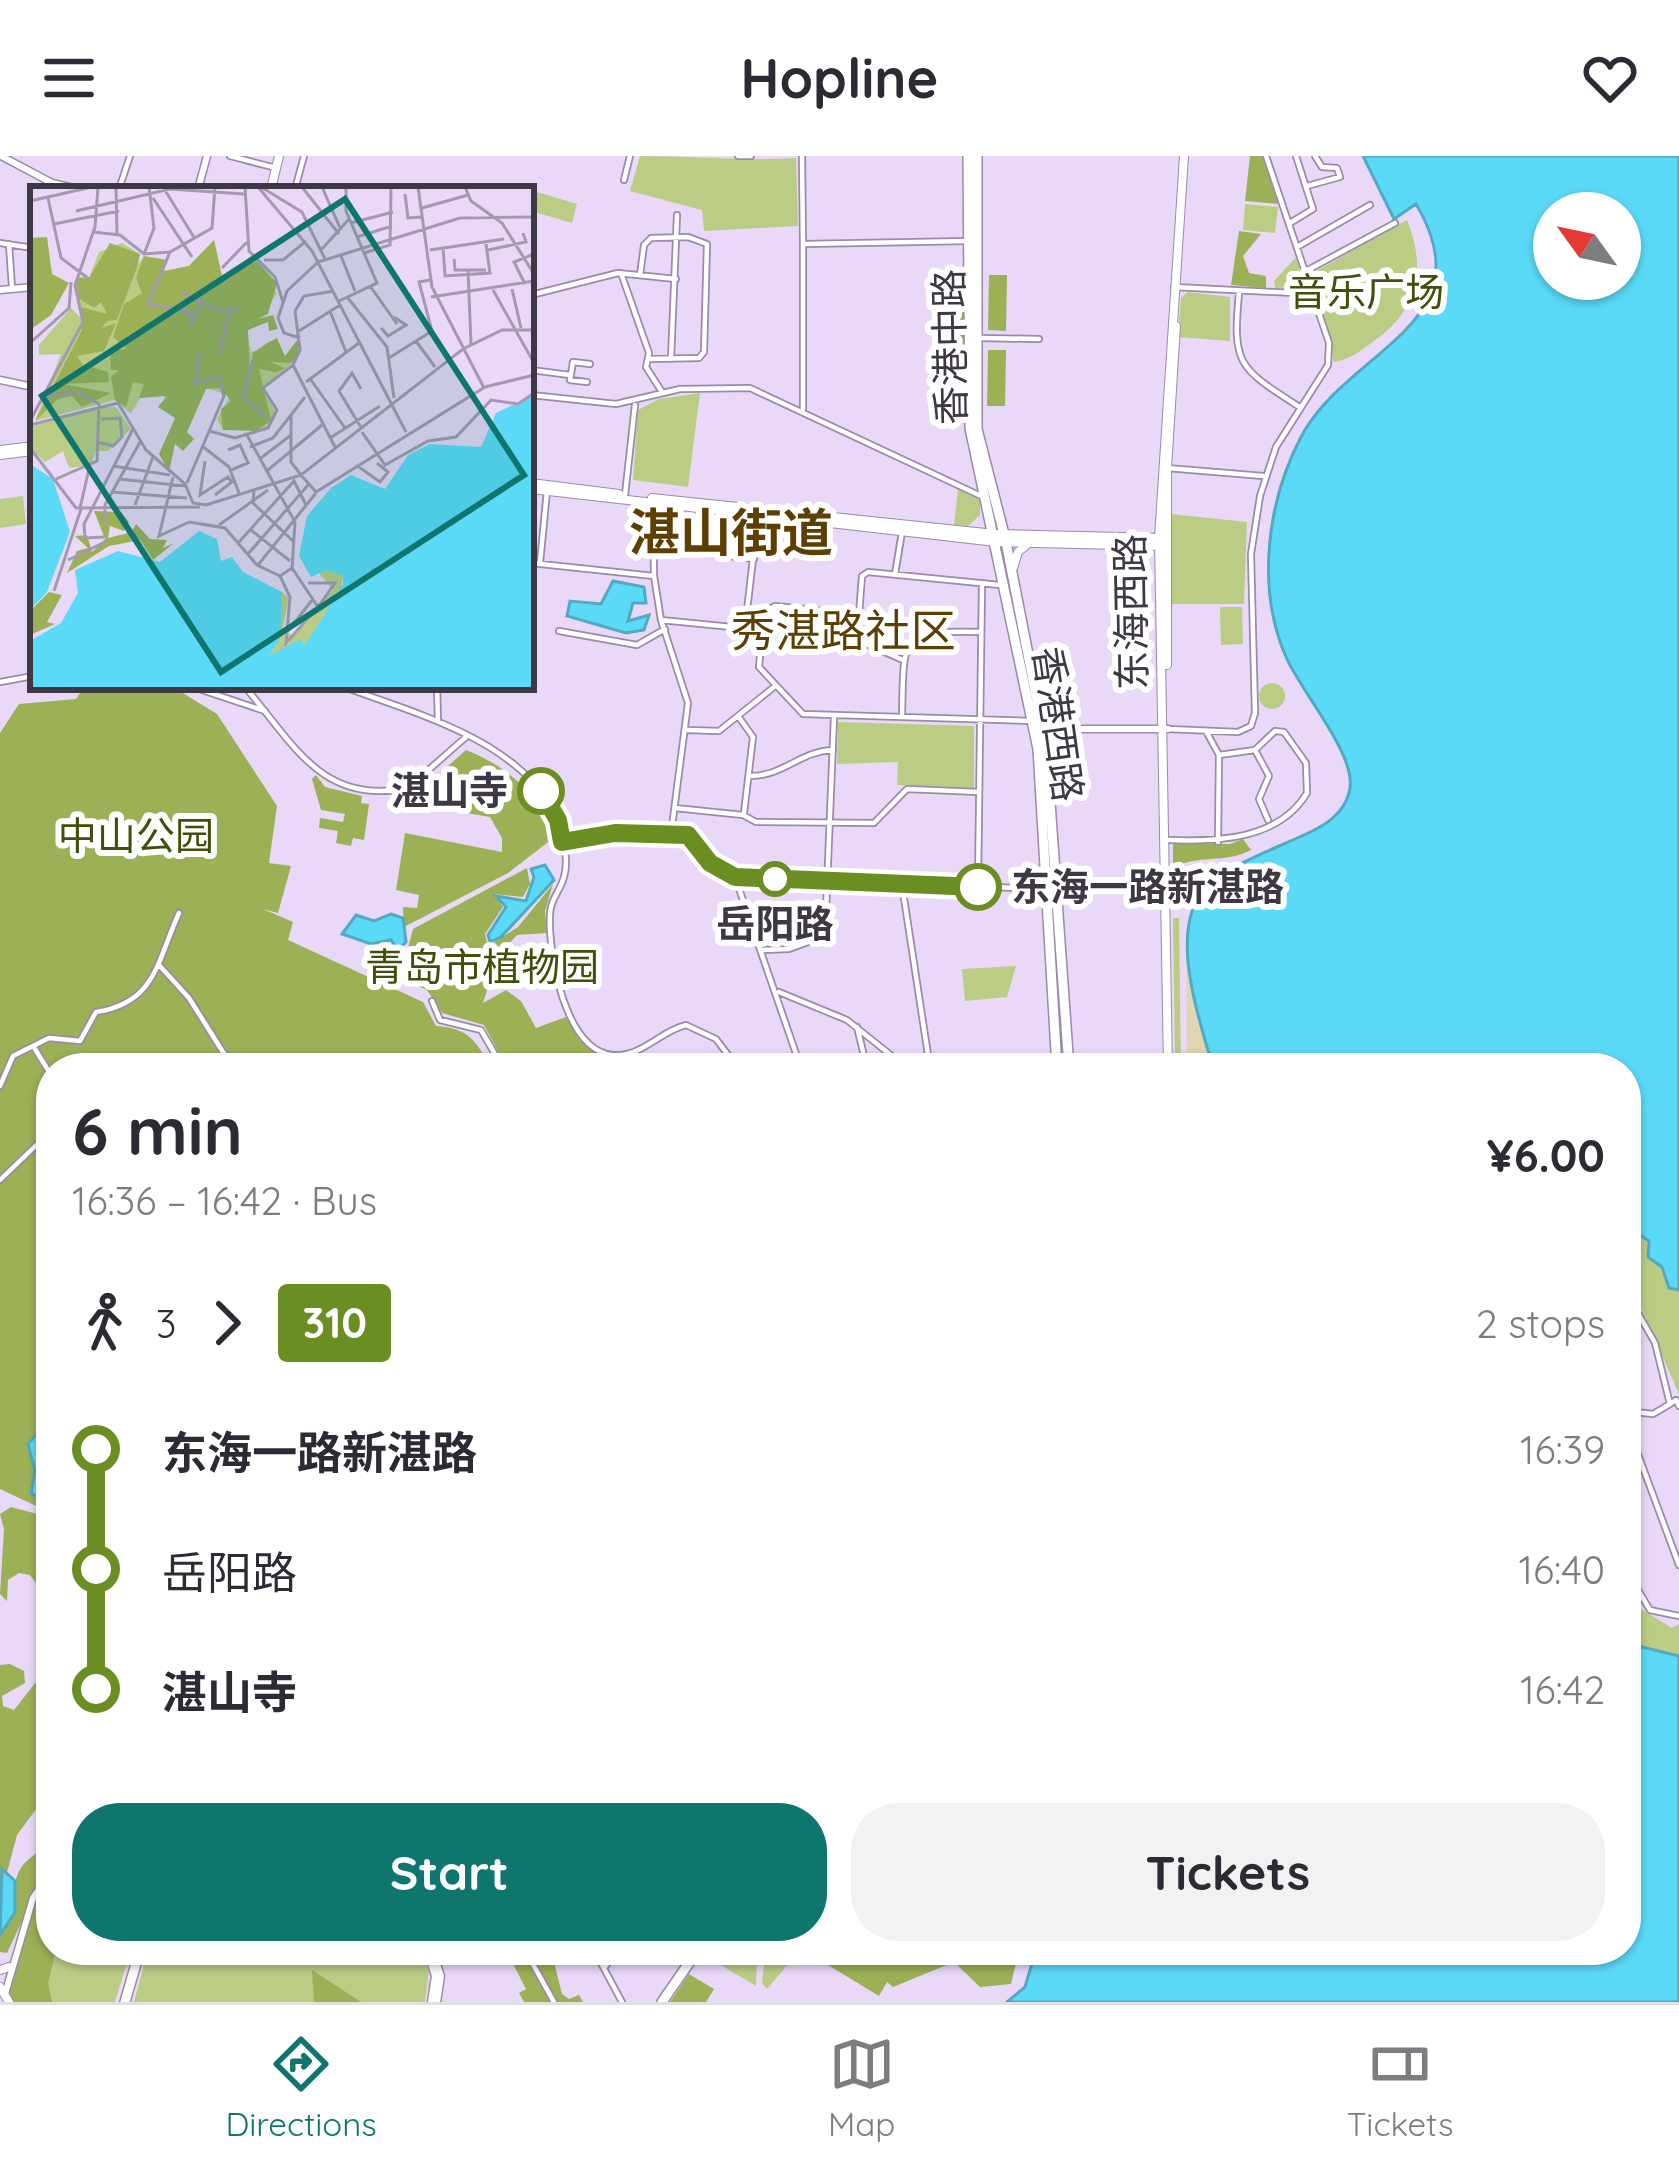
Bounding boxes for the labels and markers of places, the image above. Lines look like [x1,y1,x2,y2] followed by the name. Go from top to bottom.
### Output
[391,766,508,815] place label: 湛山寺
[519,769,563,813] marker: 湛山寺
[1011,862,1284,911] place label: 东海一路新湛路
[759,863,791,895] marker: 岳阳路
[956,865,1000,909] marker: 东海一路新湛路
[716,899,834,948] place label: 岳阳路

